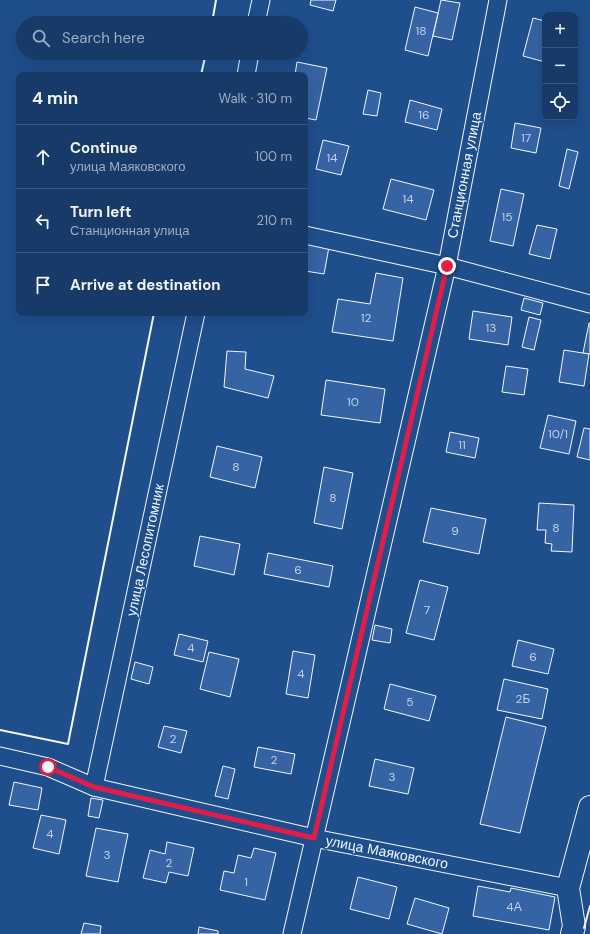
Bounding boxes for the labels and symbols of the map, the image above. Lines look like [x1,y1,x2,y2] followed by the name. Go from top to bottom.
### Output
[415,23,427,39] house number: 18
[418,107,430,123] house number: 16
[443,110,485,240] street label: Станционная улица
[521,130,531,146] house number: 17
[326,150,338,166] house number: 14
[402,191,414,207] house number: 14
[501,209,513,225] house number: 15
[438,257,456,275] route end
[361,310,371,326] house number: 12
[486,320,496,336] house number: 13
[347,394,359,410] house number: 10
[548,426,568,442] house number: 10/1
[458,437,466,453] house number: 11
[232,459,240,475] house number: 8
[122,481,168,618] street label: улица Лесопитомник
[329,490,337,506] house number: 8
[552,520,560,536] house number: 8
[451,523,459,539] house number: 9
[294,562,302,578] house number: 6
[424,602,430,618] house number: 7
[187,640,195,656] house number: 4
[529,649,537,665] house number: 6
[297,666,305,682] house number: 4
[516,691,531,707] house number: 2Б
[406,694,414,710] house number: 5
[170,731,177,747] house number: 2
[271,752,278,768] house number: 2
[39,758,57,776] route start
[388,769,396,785] house number: 3
[46,826,54,842] house number: 4
[324,831,450,873] street label: улица Маяковского
[103,847,111,863] house number: 3
[166,855,173,871] house number: 2
[244,874,248,890] house number: 1
[506,899,522,915] house number: 4А

